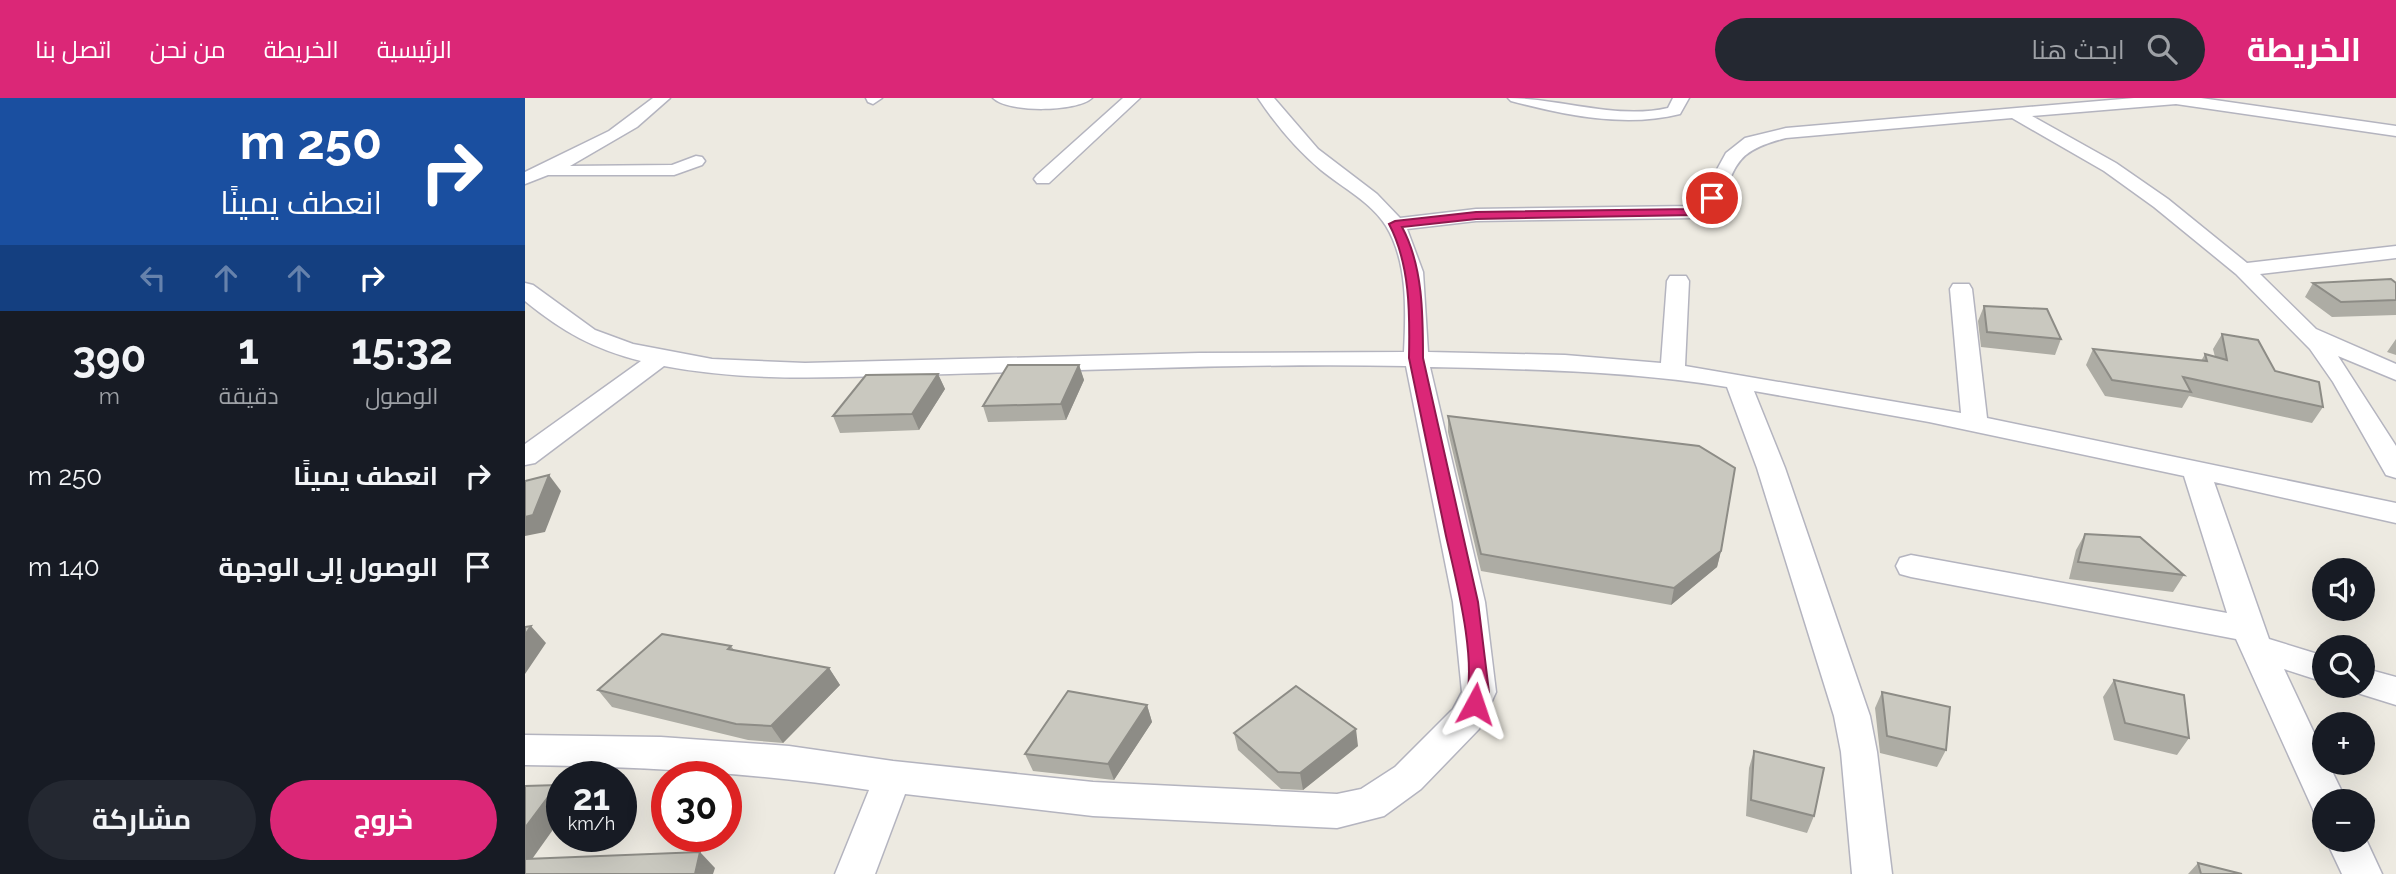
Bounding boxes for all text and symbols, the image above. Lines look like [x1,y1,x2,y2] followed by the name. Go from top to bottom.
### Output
[1715,18,2205,81] search box
[2143,30,2181,68] icon: search
[2247,30,2361,69] text: الخريطة
[35,35,112,64] text: اتصل بنا
[150,35,226,64] text: من نحن
[264,35,339,64] text: الخريطة
[377,35,452,64] text: الرئيسية
[2031,35,2125,65] text: ابحث هنا
[240,113,382,170] text: 250 m
[406,126,497,217] icon: right
[1682,168,1742,228] pin
[1693,179,1731,217] icon: arrive
[220,184,382,221] text: انعطف يمينًا
[134,259,172,297] icon: left
[207,259,245,297] icon: ahead
[280,259,318,297] icon: ahead
[353,259,391,297] icon: right
[238,325,259,374] text: 1
[351,325,453,374] text: 15:32
[72,333,146,382] text: 390
[99,382,120,409] text: m
[219,382,279,409] text: دقيقة
[365,382,438,409] text: الوصول
[459,457,497,495] icon: right
[28,461,102,491] text: 250 m
[293,461,438,491] text: انعطف يمينًا
[459,548,497,586] icon: arrive
[28,552,100,582] text: 140 m
[218,552,438,582] text: الوصول إلى الوجهة
[2312,558,2375,852] map controls
[2312,558,2375,621] button: sound
[2312,635,2375,698] button: search
[1438,667,1512,741] position arrow
[2312,712,2375,775] button: +
[651,761,742,852] speed limit sign: 30
[573,777,610,818] text: 21
[28,780,256,860] button: مشاركة
[270,780,497,860] button: خروج
[2312,789,2375,852] button: −
[568,813,615,834] text: km/h

